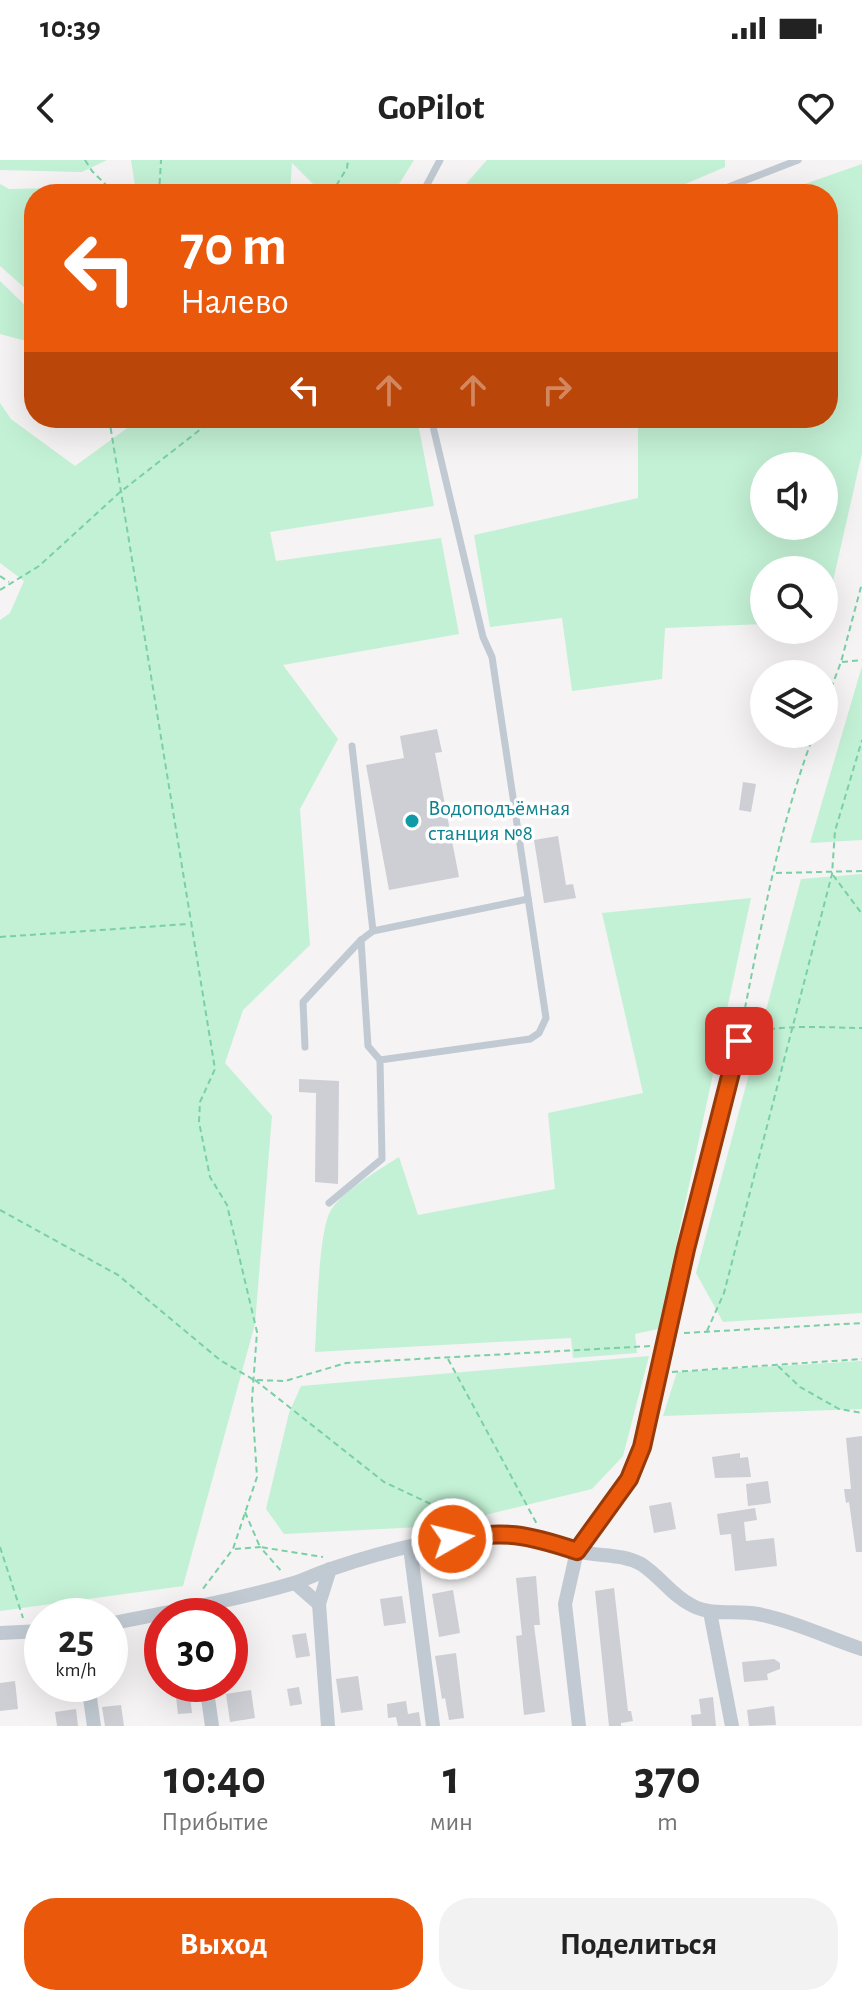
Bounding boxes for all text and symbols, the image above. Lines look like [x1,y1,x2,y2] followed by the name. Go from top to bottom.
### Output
[40,13,101,43] text: 10:39
[24,86,68,130] icon: back
[794,86,838,130] icon: heart
[378,90,484,126] text: GoPilot
[48,216,152,320] icon: left
[180,219,287,275] text: 70 m
[180,284,289,320] text: Налево
[283,368,327,412] icon: left
[367,368,411,412] icon: ahead
[451,368,495,412] icon: ahead
[535,368,579,412] icon: right
[750,452,838,748] map controls
[750,452,838,540] button: sound
[750,556,838,644] button: search
[750,660,838,748] button: layers
[428,797,570,844] place label: Водоподъёмная станция №8
[403,812,421,830] marker: Водоподъёмная станция №8
[705,1007,773,1075] pin
[717,1019,761,1063] icon: arrive
[410,1497,494,1581] position arrow
[144,1598,248,1702] speed limit sign: 30
[58,1620,94,1660] text: 25
[55,1660,97,1680] text: km/h
[164,1755,266,1803] text: 10:40
[443,1755,460,1803] text: 1
[634,1755,701,1803] text: 370
[161,1809,268,1835] text: Прибытие
[430,1809,473,1835] text: мин
[657,1809,678,1835] text: m
[24,1898,423,1990] button: Выход
[439,1898,838,1990] button: Поделиться

